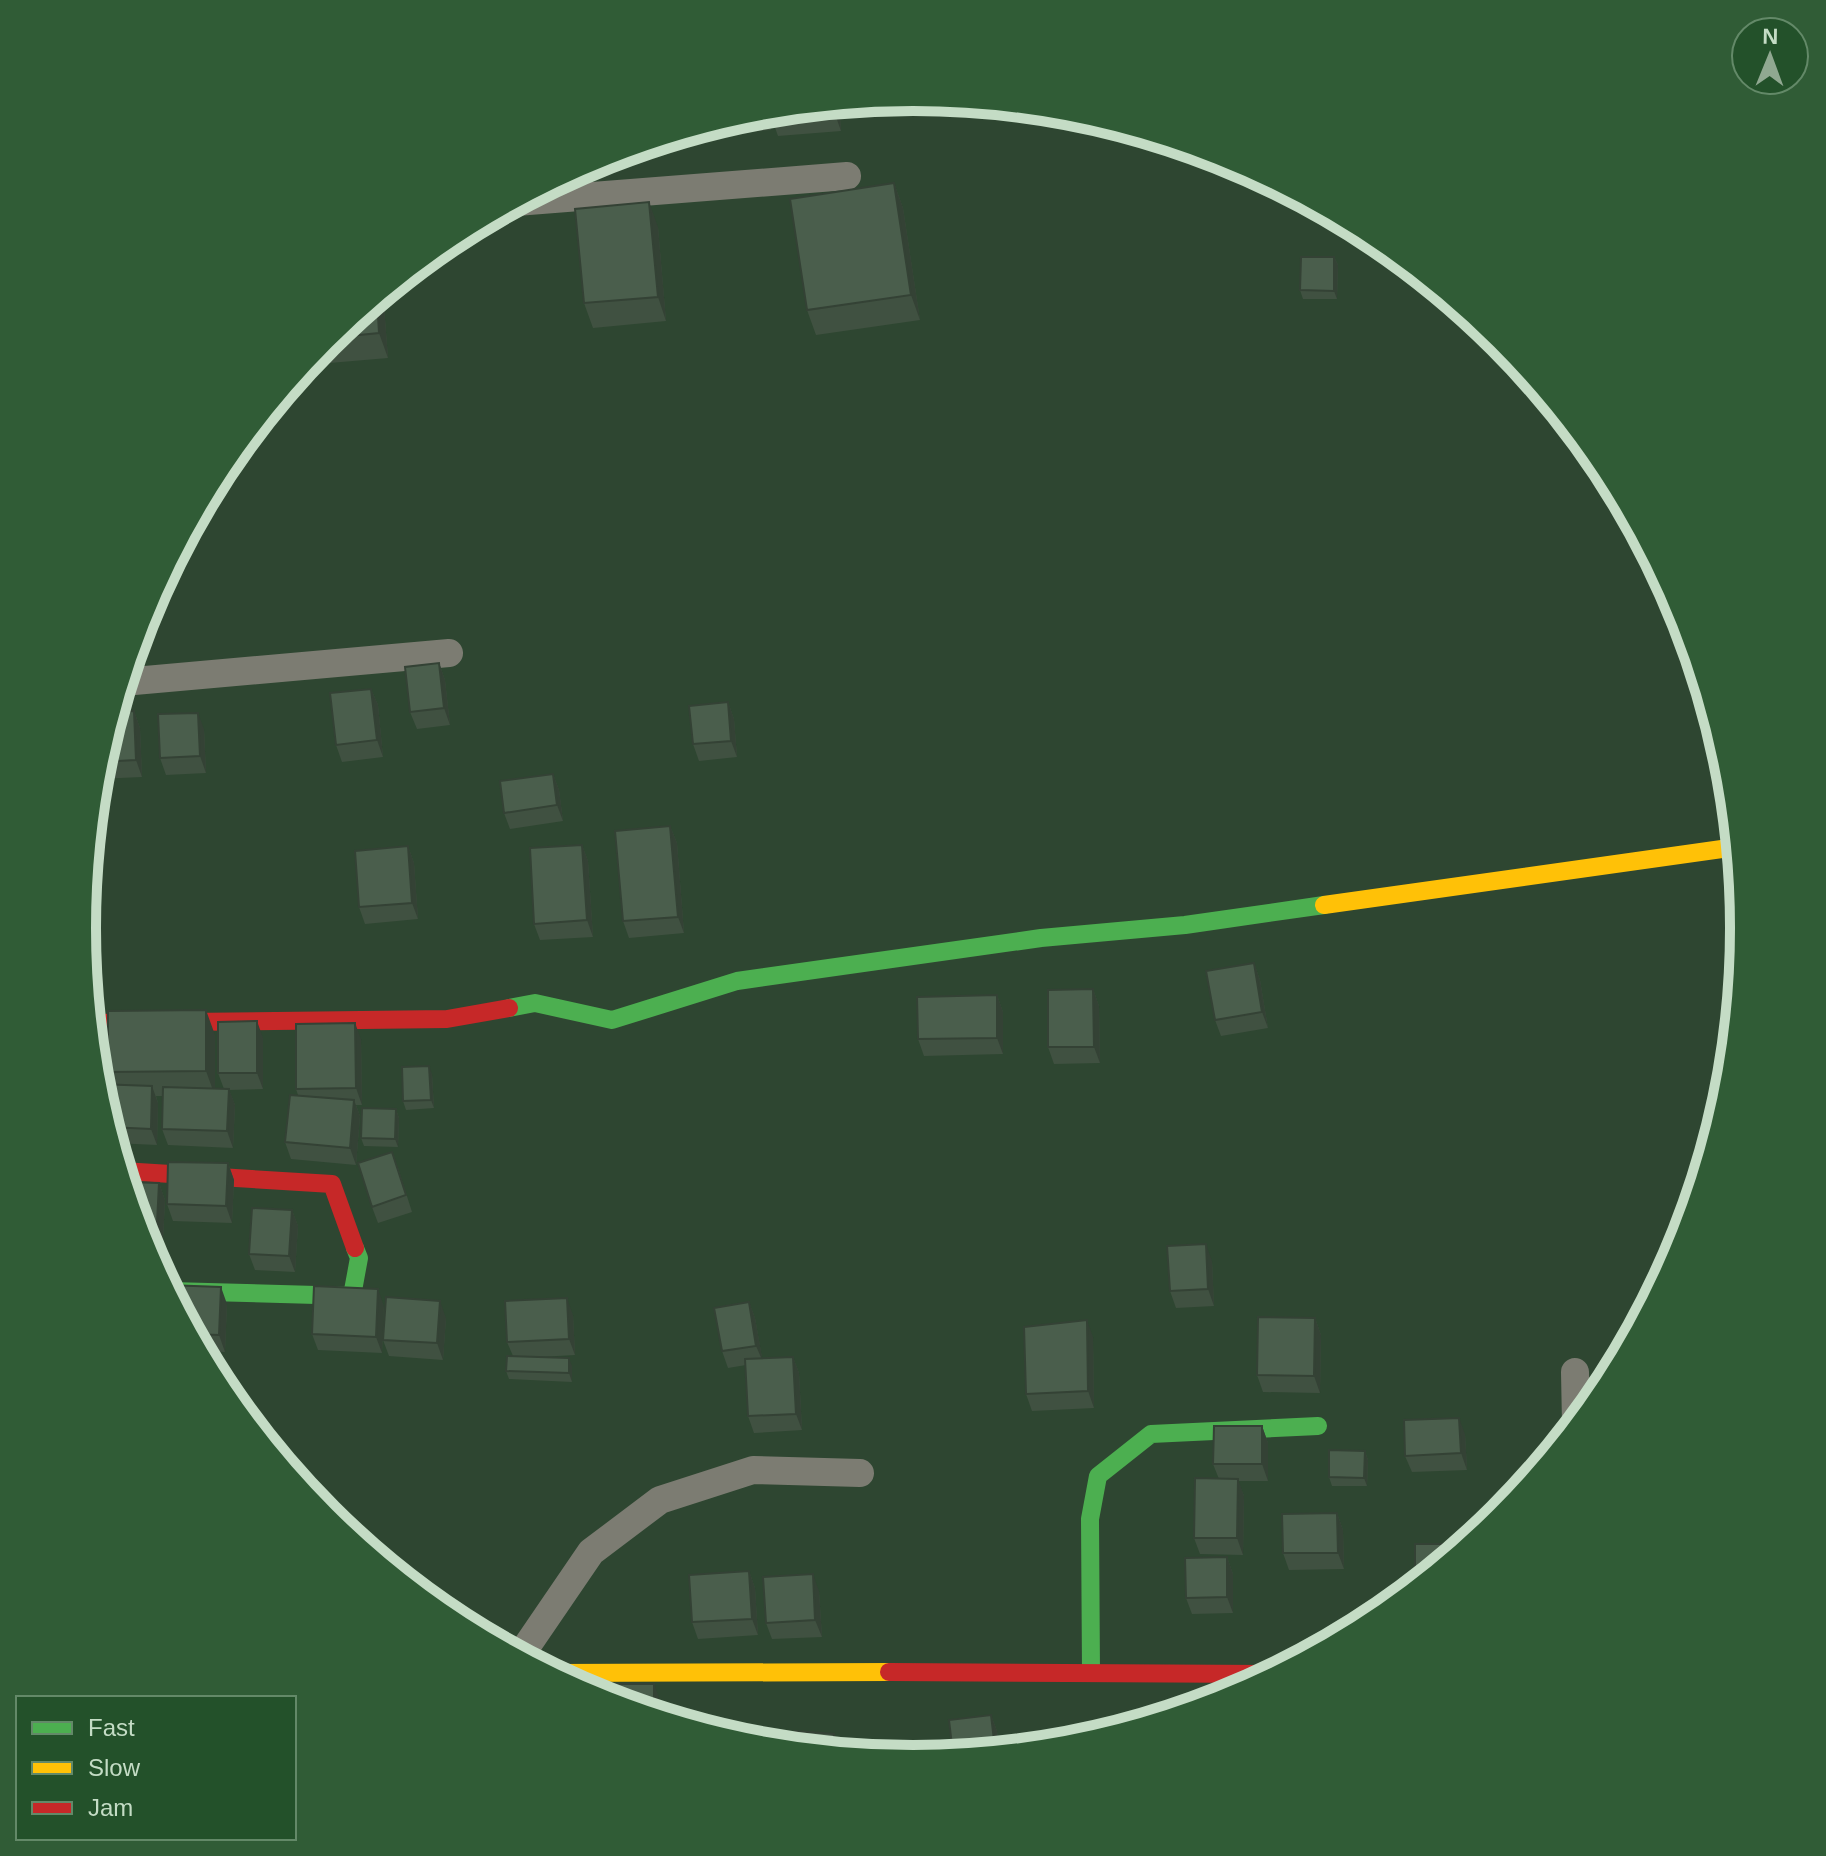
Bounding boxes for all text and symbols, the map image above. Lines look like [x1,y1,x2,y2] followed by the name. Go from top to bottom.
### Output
[1730,16,1810,96] north arrow
[1762,24,1779,49] text: N
[16,1696,296,1840] legend
[88,1714,135,1741] text: Fast
[88,1754,141,1781] text: Slow
[88,1794,133,1821] text: Jam

